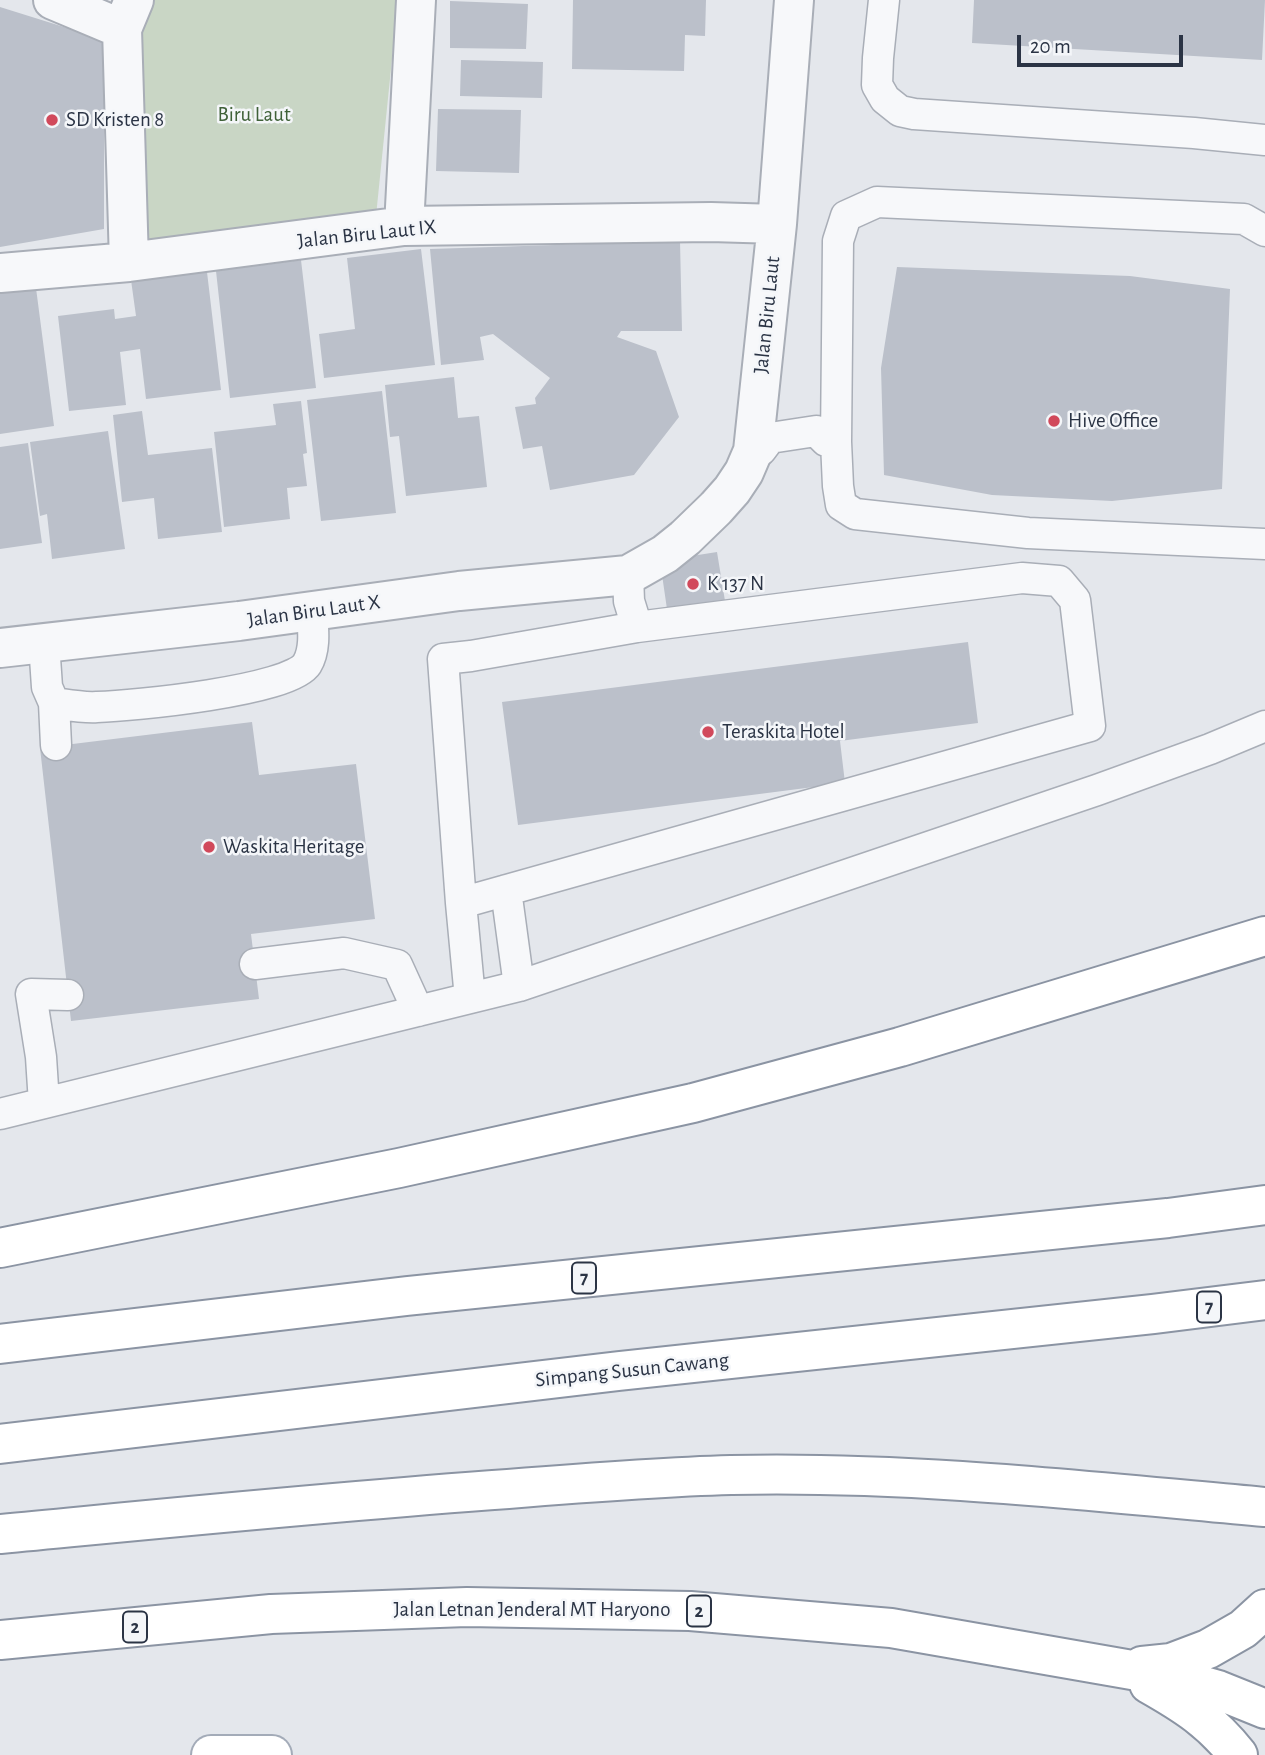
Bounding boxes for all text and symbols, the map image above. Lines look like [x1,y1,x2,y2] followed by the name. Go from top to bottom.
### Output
[1020,21,1186,65] scale bar
[1030,36,1071,57] text: 20 m
[217,102,291,128] park label: Biru Laut
[66,107,164,133] place label: SD Kristen 8
[44,112,60,128] marker: SD Kristen 8
[296,214,438,254] street label: Jalan Biru Laut IX
[748,255,786,375] street label: Jalan Biru Laut
[1068,408,1158,434] place label: Hive Office
[1046,413,1062,429] marker: Hive Office
[707,571,764,597] place label: K 137 N
[685,576,701,592] marker: K 137 N
[246,589,382,633] street label: Jalan Biru Laut X
[722,719,845,745] place label: Teraskita Hotel
[700,724,716,740] marker: Teraskita Hotel
[223,834,364,860] place label: Waskita Heritage
[201,839,217,855] marker: Waskita Heritage
[572,1262,596,1294] road number: 7
[1197,1292,1221,1322] road number: 7
[534,1347,730,1393] street label: Simpang Susun Cawang
[687,1596,711,1626] road number: 2
[393,1597,671,1623] street label: Jalan Letnan Jenderal MT Haryono
[123,1611,147,1642] road number: 2

